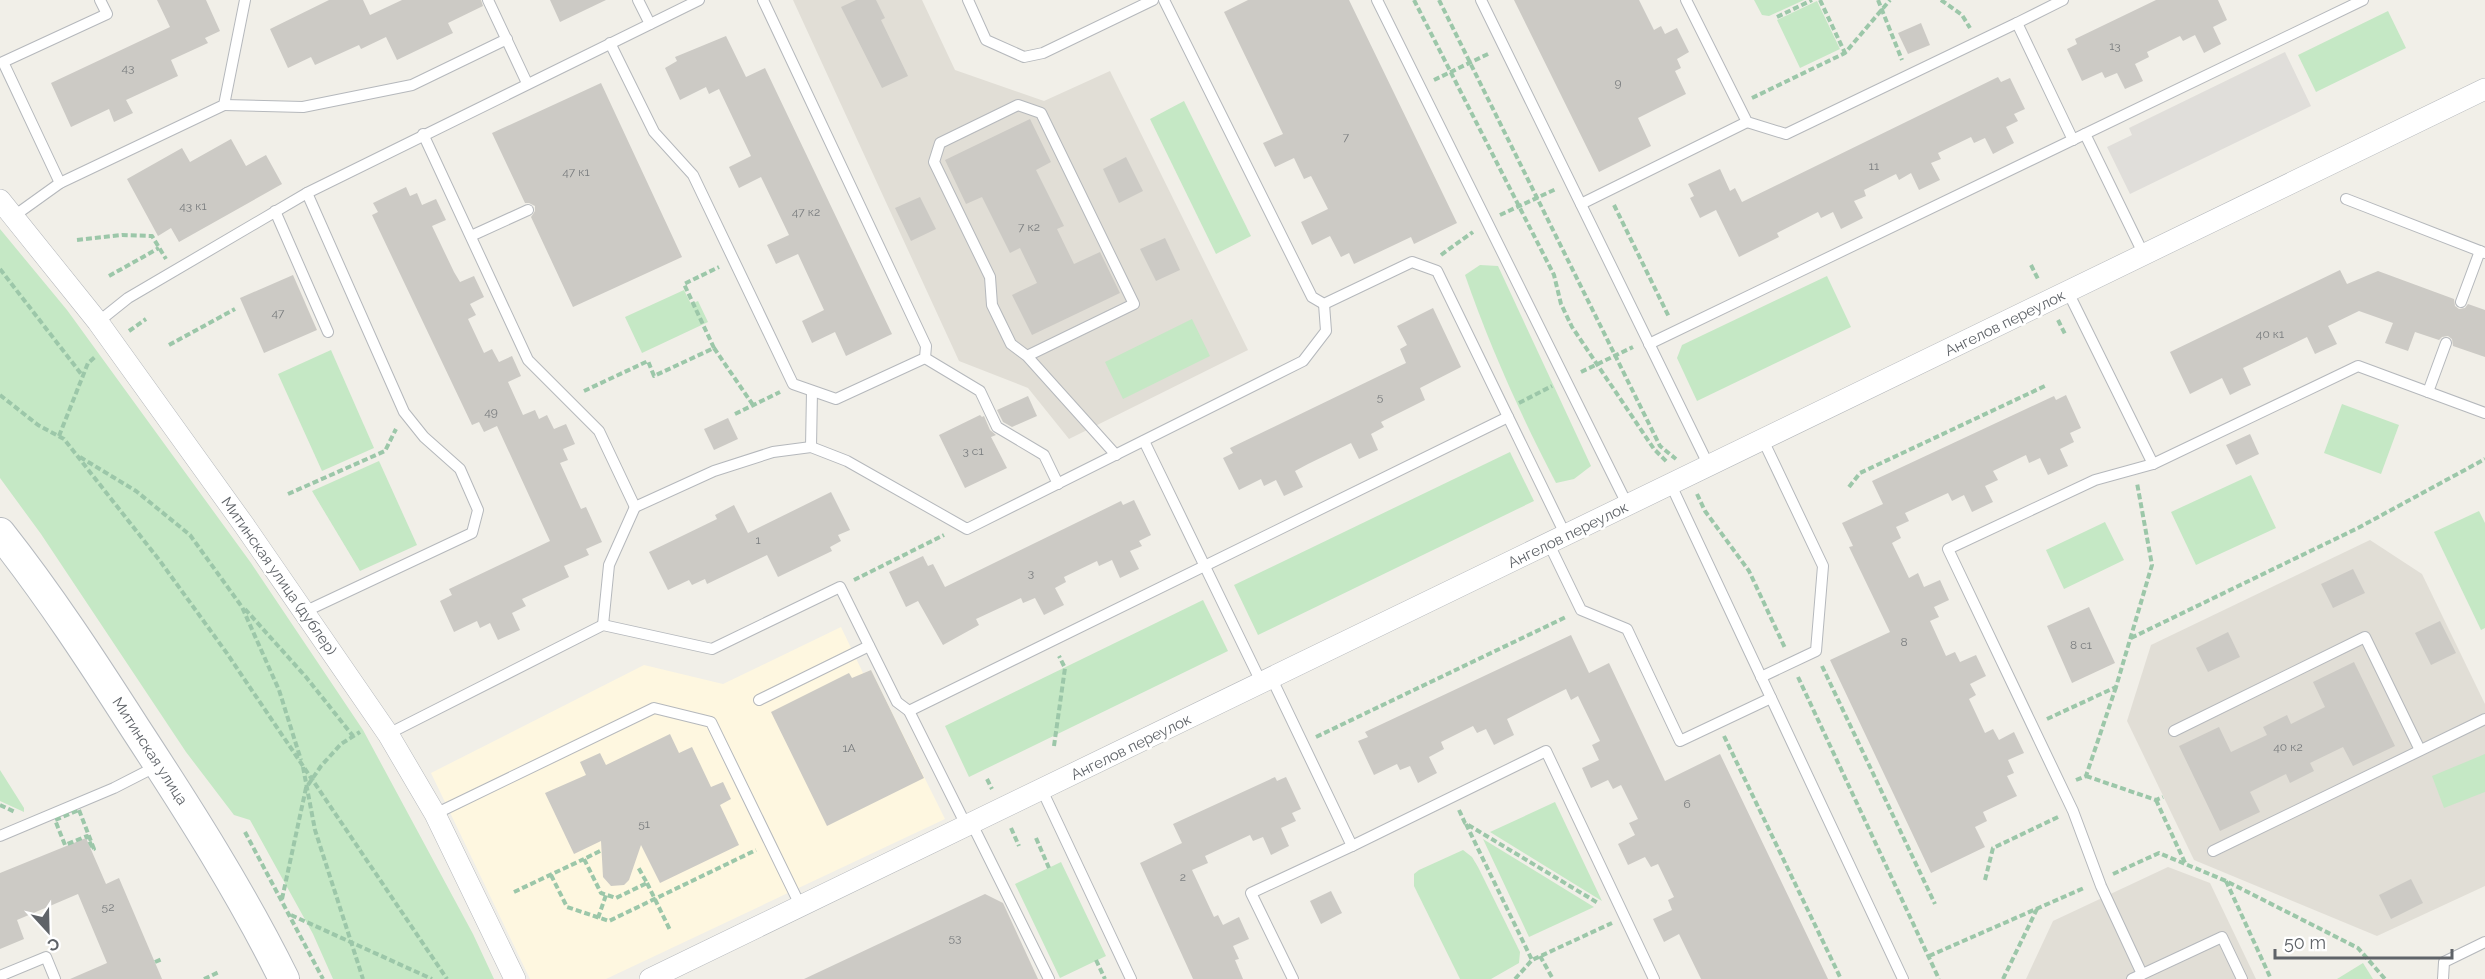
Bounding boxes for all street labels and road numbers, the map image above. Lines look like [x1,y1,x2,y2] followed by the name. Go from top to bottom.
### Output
[1942,286,2068,360] street label: Ангелов переулок
[217,494,341,658] street label: Митинская улица (дублер)
[1505,498,1631,572] street label: Ангелов переулок
[108,694,192,808] street label: Митинская улица
[1068,710,1194,784] street label: Ангелов переулок

